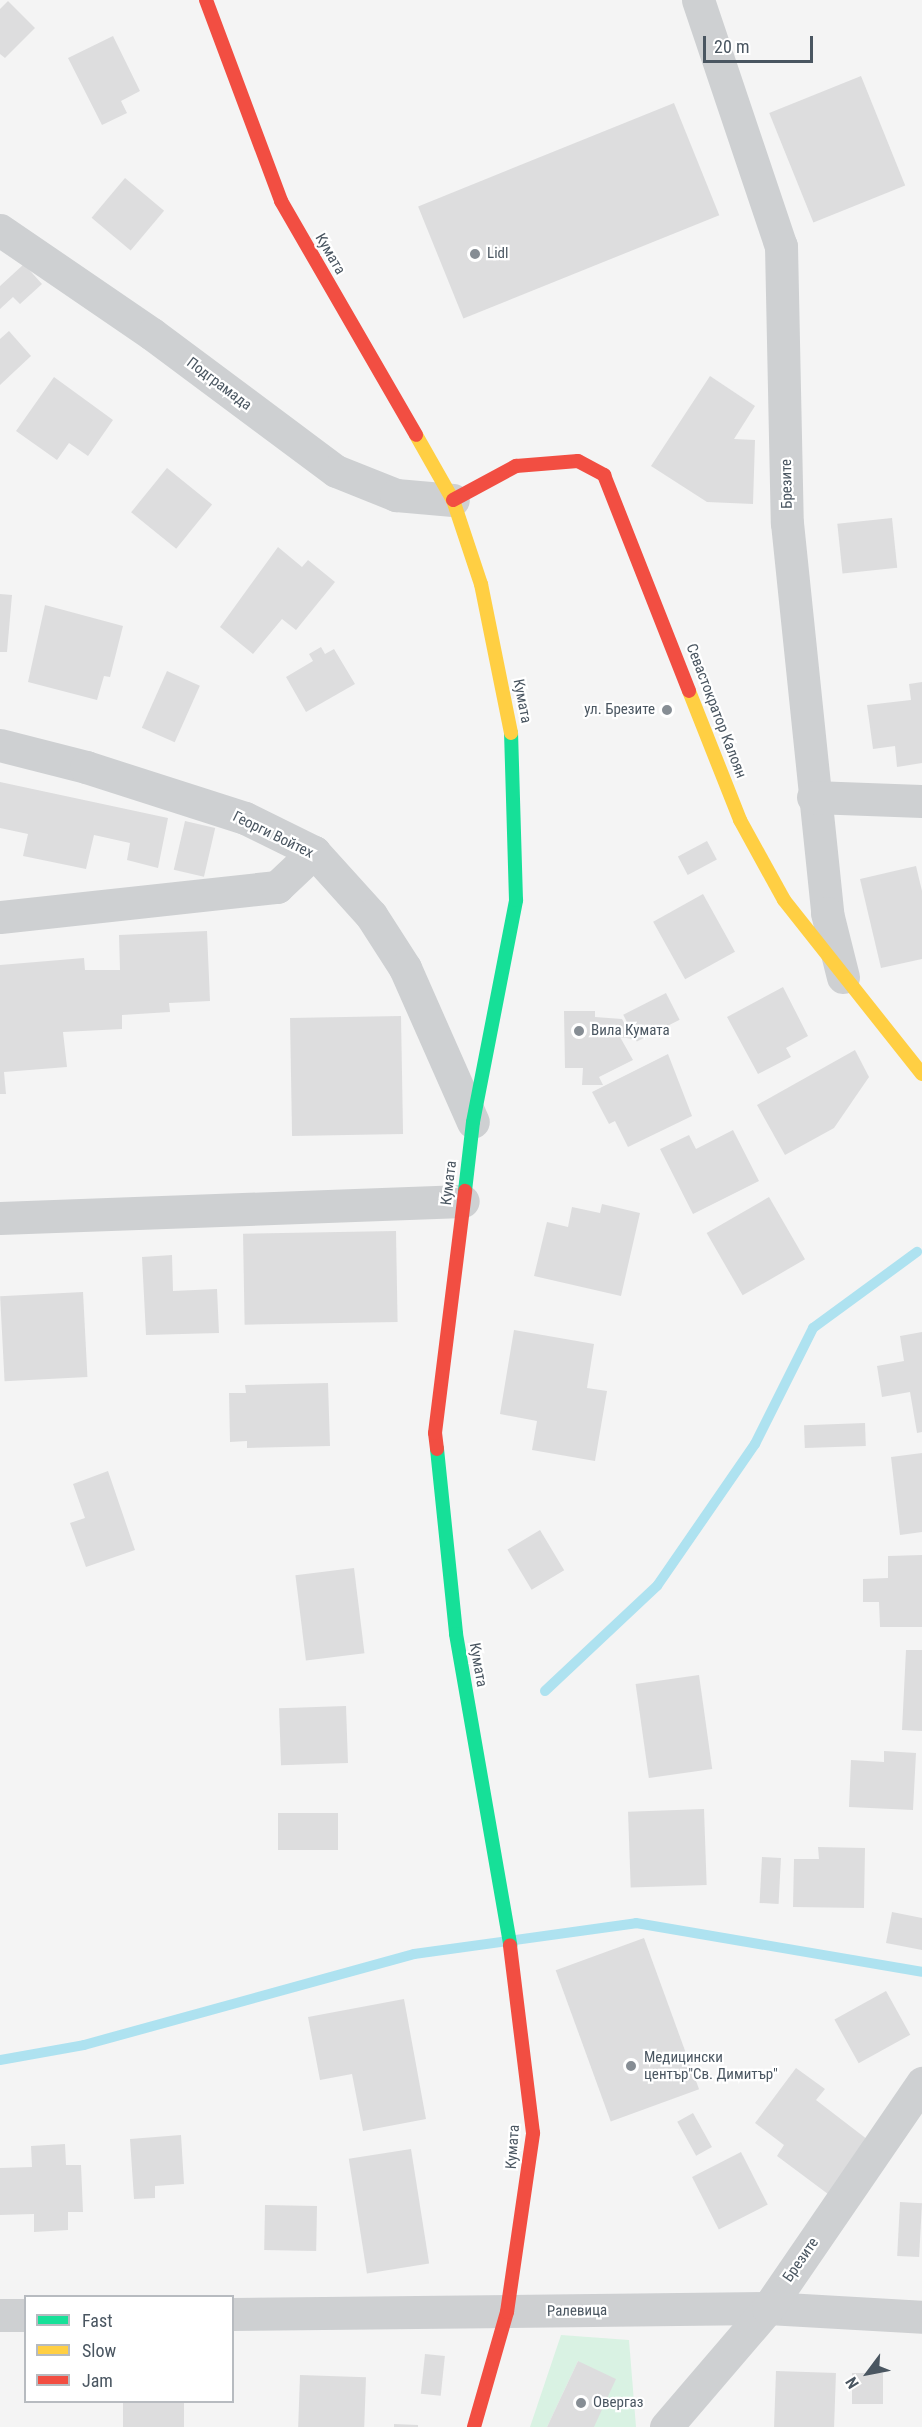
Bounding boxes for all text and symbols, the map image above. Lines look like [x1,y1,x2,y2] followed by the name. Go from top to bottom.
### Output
[706,24,816,62] scale bar
[714,36,749,57] text: 20 m
[311,230,349,278] street label: Кумата
[487,245,508,263] place label: Lidl
[468,247,482,261] marker: Lidl
[183,354,255,414] street label: Подграмада
[778,459,796,509] street label: Брезите
[682,641,750,781] street label: Севастократор Калоян
[509,677,535,725] street label: Кумата
[584,701,655,719] place label: ул. Брезите
[660,703,674,717] marker: ул. Брезите
[230,808,316,862] street label: Георги Войтех
[591,1022,670,1040] place label: Вила Кумата
[572,1024,586,1038] marker: Вила Кумата
[437,1160,461,1206] street label: Кумата
[465,1641,491,1689] street label: Кумата
[644,2048,778,2083] place label: Медицински център"Св. Димитър"
[622,2057,640,2075] marker: Медицински център"Св. Димитър"
[502,2124,524,2170] street label: Кумата
[779,2234,823,2286] street label: Брезите
[24,2295,234,2403] legend
[547,2301,607,2321] street label: Ралевица
[82,2310,113,2331] text: Fast
[82,2340,116,2361] text: Slow
[838,2343,898,2403] north arrow
[82,2370,113,2391] text: Jam
[842,2374,863,2392] text: N
[593,2394,643,2412] place label: Овергаз
[574,2396,588,2410] marker: Овергаз

